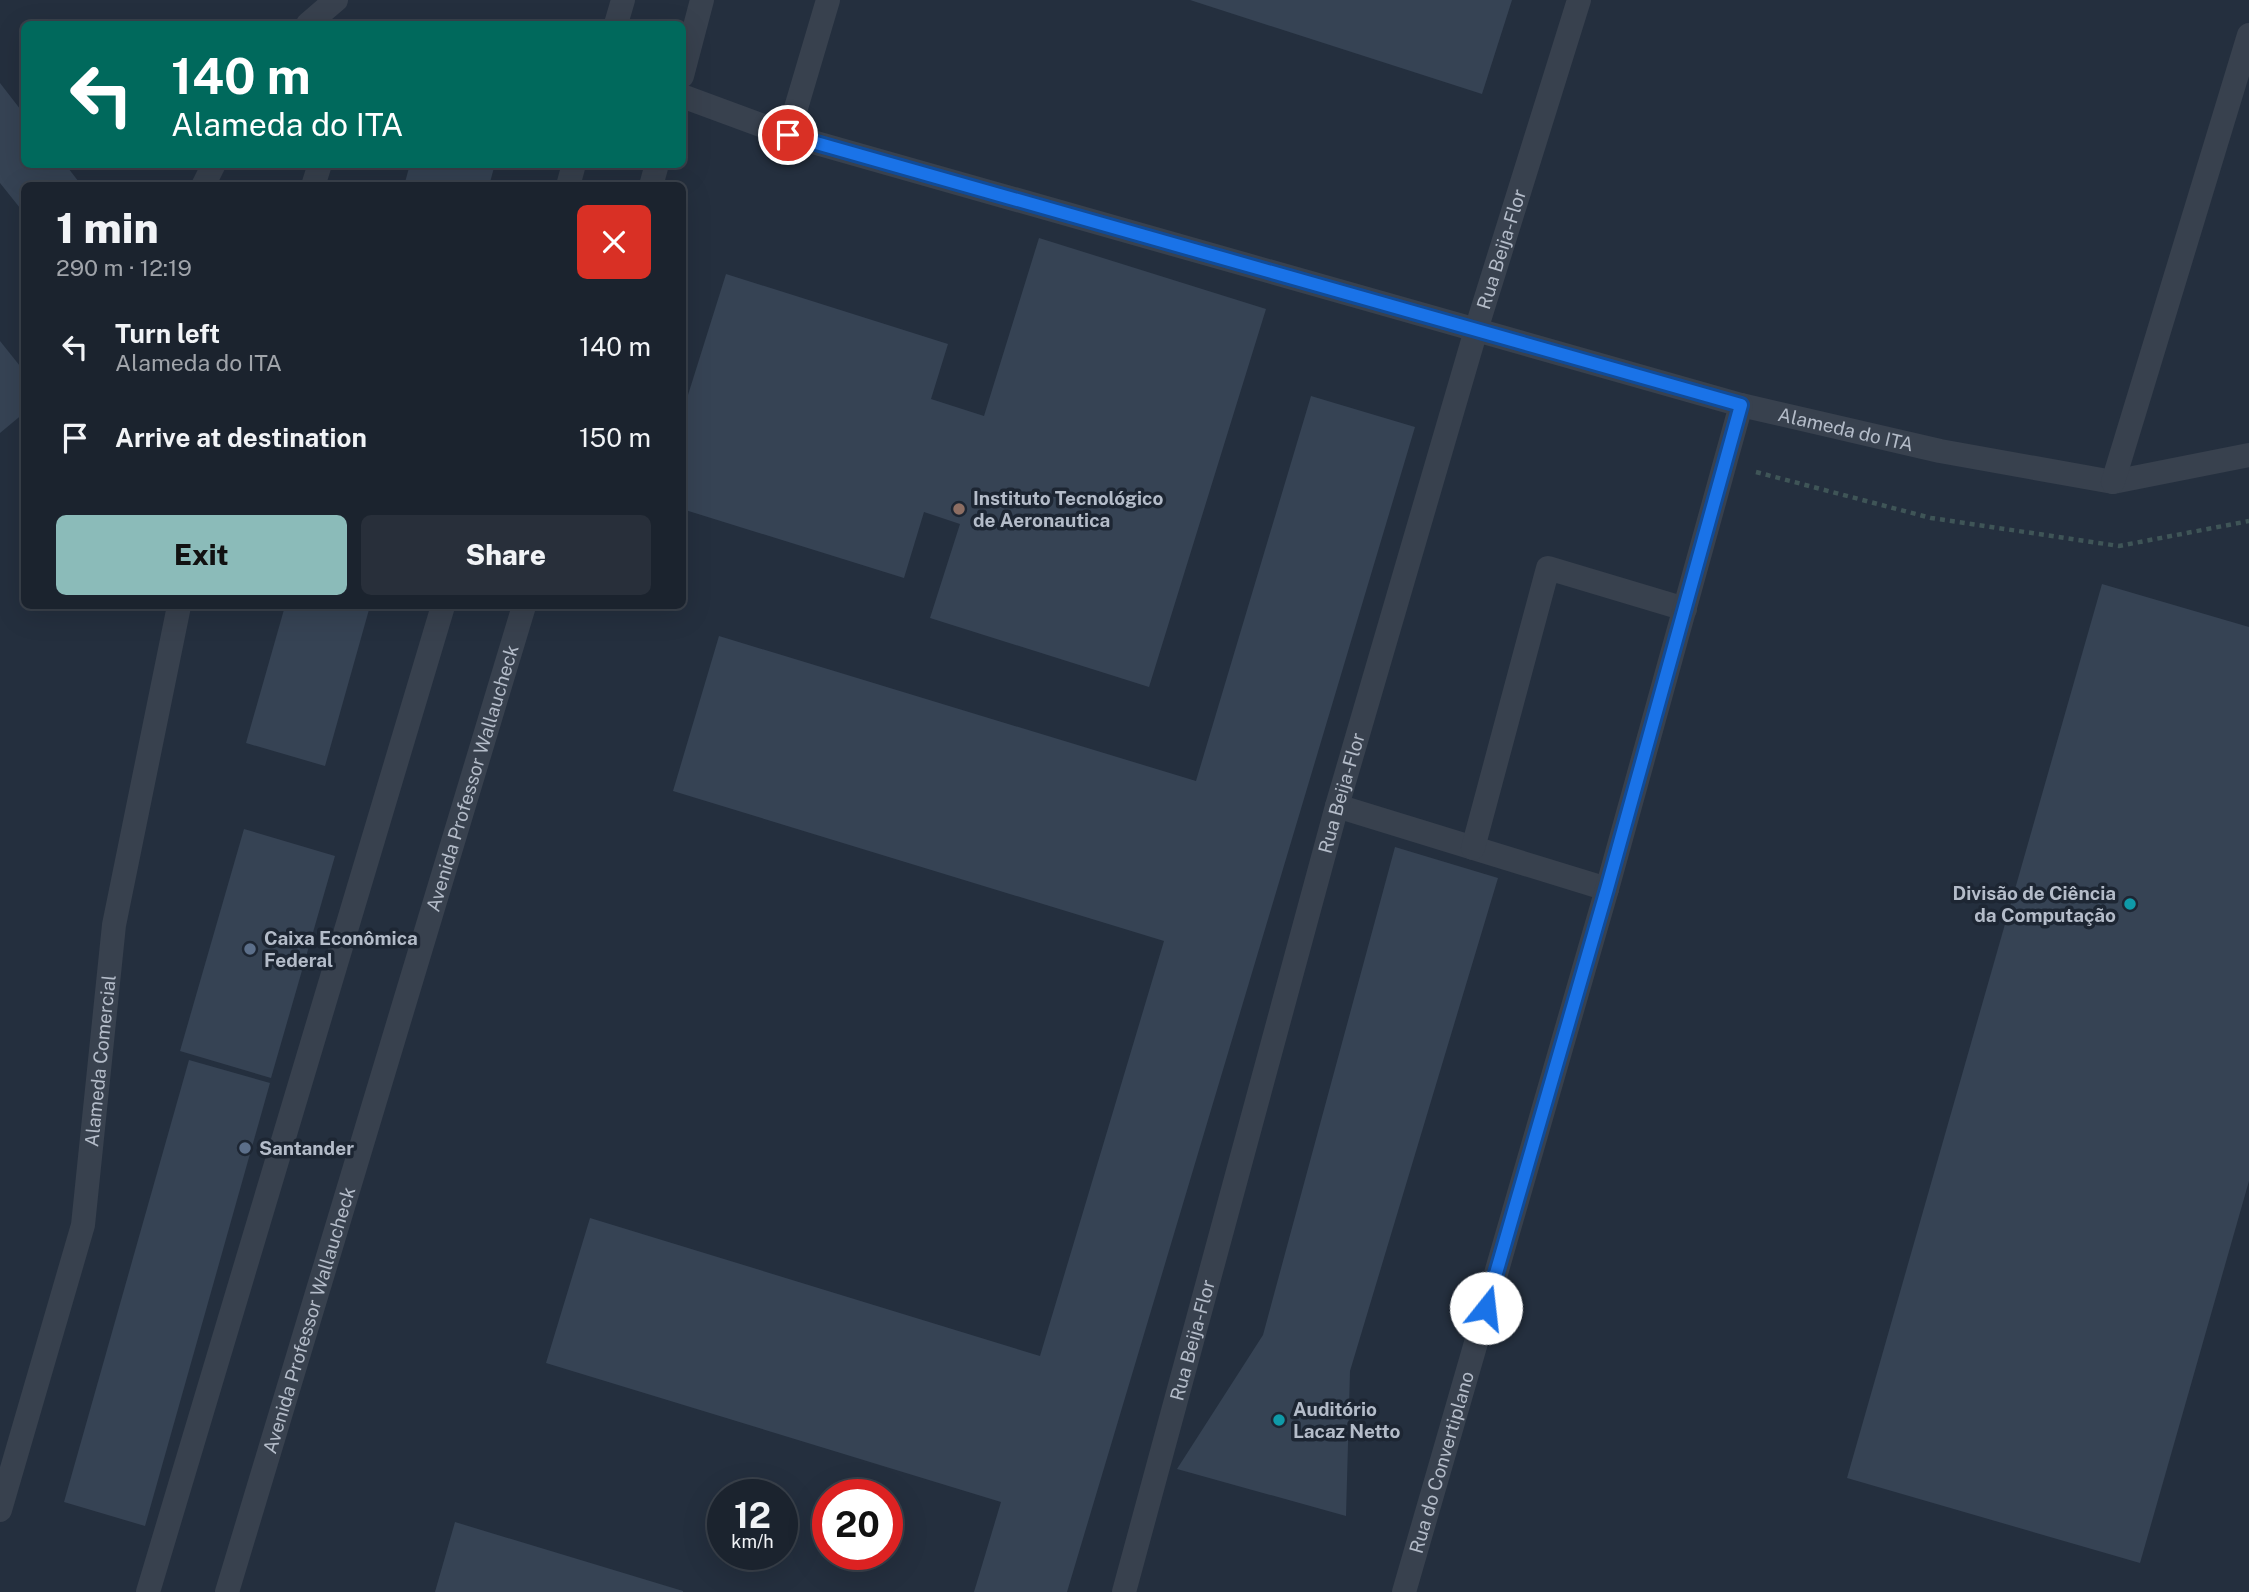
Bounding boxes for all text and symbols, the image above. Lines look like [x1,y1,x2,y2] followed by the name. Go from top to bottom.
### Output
[171,47,311,105] text: 140 m
[56,49,147,140] icon: left
[758,105,818,165] pin
[171,106,404,143] text: Alameda do ITA
[769,116,807,154] icon: arrive
[1472,186,1530,312] street label: Rua Beija-Flor
[56,203,159,252] text: 1 min
[577,205,651,279] button: close
[56,254,192,281] text: 290 m · 12:19
[115,318,220,349] text: Turn left
[56,328,94,366] icon: left
[579,331,651,362] text: 140 m
[115,349,282,376] text: Alameda do ITA
[1776,403,1916,456] street label: Alameda do ITA
[56,419,94,457] icon: arrive
[115,422,367,453] text: Arrive at destination
[579,422,651,453] text: 150 m
[973,487,1163,531] place label: Instituto Tecnológico de Aeronautica
[951,501,967,517] marker: Instituto Tecnológico de Aeronautica
[56,515,347,595] button: Exit
[361,515,651,595] button: Share
[422,642,523,914] street label: Avenida Professor Wallaucheck
[1314,730,1369,856] street label: Rua Beija-Flor
[1953,882,2116,926] place label: Divisão de Ciência da Computação
[2122,896,2138,912] marker: Divisão de Ciência da Computação
[264,927,418,971] place label: Caixa Econômica Federal
[242,941,258,957] marker: Caixa Econômica Federal
[80,974,120,1148] street label: Alameda Comercial
[259,1137,354,1159] place label: Santander
[237,1140,253,1156] marker: Santander
[258,1184,360,1456] street label: Avenida Professor Wallaucheck
[1449,1271,1523,1345] position arrow
[1165,1277,1219,1403] street label: Rua Beija-Flor
[1405,1369,1478,1556] street label: Rua do Convertiplano
[1293,1398,1400,1442] place label: Auditório Lacaz Netto
[1271,1412,1287,1428] marker: Auditório Lacaz Netto
[812,1479,903,1570] speed limit sign: 20
[734,1495,771,1536] text: 12
[731,1531,774,1552] text: km/h

